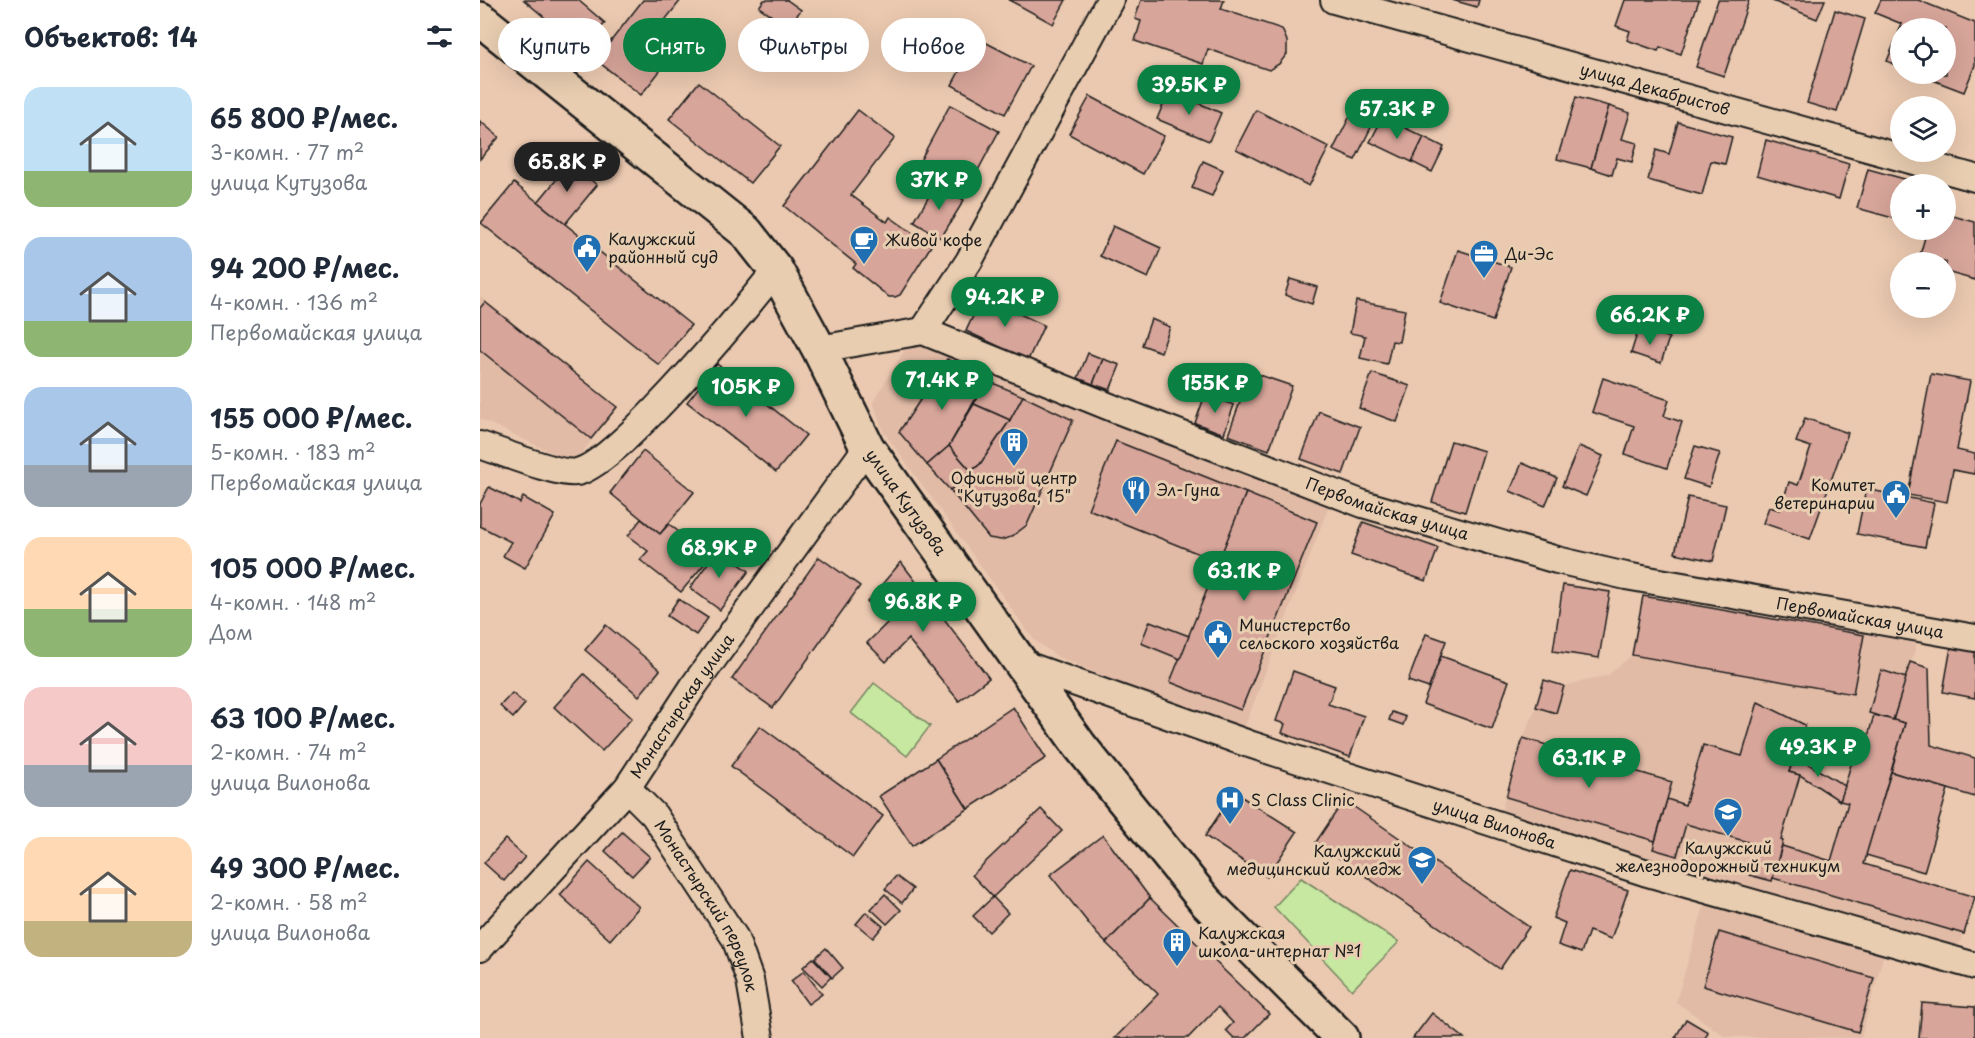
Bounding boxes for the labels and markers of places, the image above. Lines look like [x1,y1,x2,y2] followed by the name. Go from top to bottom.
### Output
[1134,65,1244,116] pin: 39.5K ₽
[1342,89,1452,140] pin: 57.3K ₽
[512,142,622,193] pin: 65.8K ₽
[897,160,981,211] pin: 37K ₽
[848,224,880,266] cafe icon: Живой кофе
[608,226,718,268] place label: Калужский районный суд
[885,227,983,251] place label: Живой кофе
[571,232,603,274] public building icon: Калужский районный суд
[1468,238,1500,280] office icon: Ди-Эс
[1504,241,1554,265] place label: Ди-Эс
[950,277,1060,328] pin: 94.2K ₽
[1595,295,1705,346] pin: 66.2K ₽
[887,360,997,411] pin: 71.4K ₽
[1166,363,1264,414] pin: 155K ₽
[697,367,795,418] pin: 105K ₽
[998,426,1030,468] building icon: Офисный центр "Кутузова, 15"
[951,465,1077,507] place label: Офисный центр "Кутузова, 15"
[1774,472,1875,514] place label: Комитет ветеринарии
[1120,474,1152,516] restaurant icon: Эл-Гуна
[1156,477,1220,501] place label: Эл-Гуна
[1880,478,1912,520] public building icon: Комитет ветеринарии
[664,528,774,579] pin: 68.9K ₽
[1189,551,1299,602] pin: 63.1K ₽
[868,582,978,633] pin: 96.8K ₽
[1239,612,1399,654] place label: Министерство сельского хозяйства
[1202,618,1234,660] public building icon: Министерство сельского хозяйства
[1763,727,1873,778] pin: 49.3K ₽
[1534,738,1644,789] pin: 63.1K ₽
[1214,784,1246,826] hospital icon: S Class Clinic
[1251,787,1355,811] place label: S Class Clinic
[1712,796,1744,838] school or university icon: Калужский железнодорожный техникум
[1615,835,1840,877] place label: Калужский железнодорожный техникум
[1227,838,1402,880] place label: Калужский медицинский колледж
[1406,844,1438,886] school or university icon: Калужский медицинский колледж
[1198,920,1361,962] place label: Калужская школа-интернат №1
[1161,926,1193,968] building icon: Калужская школа-интернат №1

